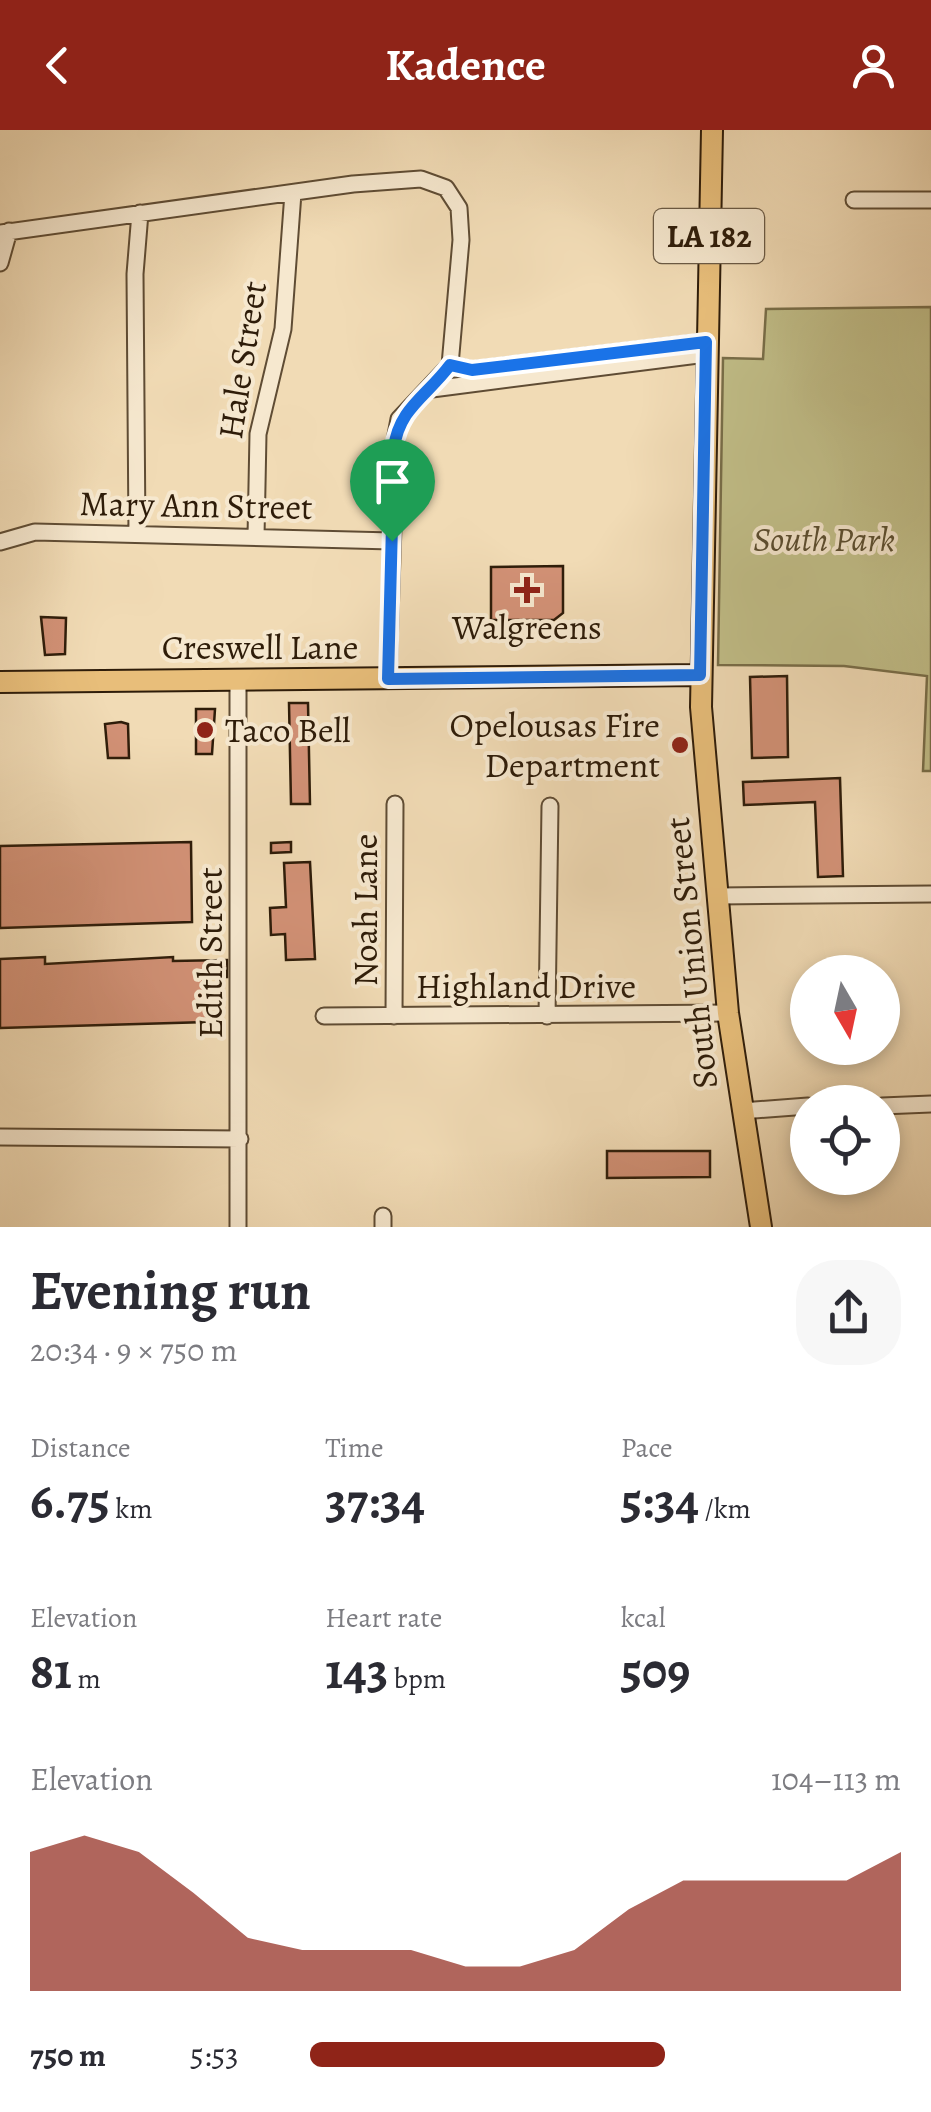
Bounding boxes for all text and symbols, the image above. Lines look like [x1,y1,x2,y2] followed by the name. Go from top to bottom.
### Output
[385,34,546,96] text: Kadence
[30,38,85,93] icon: back
[846,38,901,93] icon: person
[654,209,764,263] road number: LA 182
[206,278,278,442] street label: Hale Street
[350,439,435,542] pin
[365,454,420,509] icon: arrive
[79,479,313,531] street label: Mary Ann Street
[753,515,895,563] park label: South Park
[516,579,538,601] marker: Walgreens
[451,603,602,651] place label: Walgreens
[162,623,358,671] street label: Creswell Lane
[450,701,660,789] place label: Opelousas Fire Department
[225,706,351,754] place label: Taco Bell
[194,719,216,741] marker: Taco Bell
[669,734,691,756] marker: Opelousas Fire Department
[653,815,729,1091] street label: South Union Street
[341,834,389,986] street label: Noah Lane
[186,867,234,1039] street label: Edith Street
[790,955,900,1065] north arrow
[790,955,900,1195] map controls
[416,962,636,1010] street label: Highland Drive
[790,1085,900,1195] button: locate
[30,1253,311,1328] text: Evening run
[796,1260,901,1365] button: share
[30,1328,237,1372] text: 20:34 · 9 × 750 m
[30,1429,130,1467] text: Distance
[325,1429,384,1467] text: Time
[621,1429,673,1467] text: Pace
[30,1467,110,1535] text: 6.75
[325,1467,425,1535] text: 37:34
[621,1467,699,1535] text: 5:34
[110,1490,153,1528] text: km
[699,1490,751,1528] text: /km
[30,1599,137,1637] text: Elevation
[325,1599,442,1637] text: Heart rate
[621,1599,666,1637] text: kcal
[30,1637,72,1705] text: 81
[325,1637,388,1705] text: 143
[621,1637,690,1705] text: 509
[72,1660,101,1698] text: m
[388,1660,446,1698] text: bpm
[30,1757,153,1801] text: Elevation
[771,1757,901,1801] text: 104–113 m
[30,2033,106,2077] text: 750 m
[190,2033,238,2077] text: 5:53

